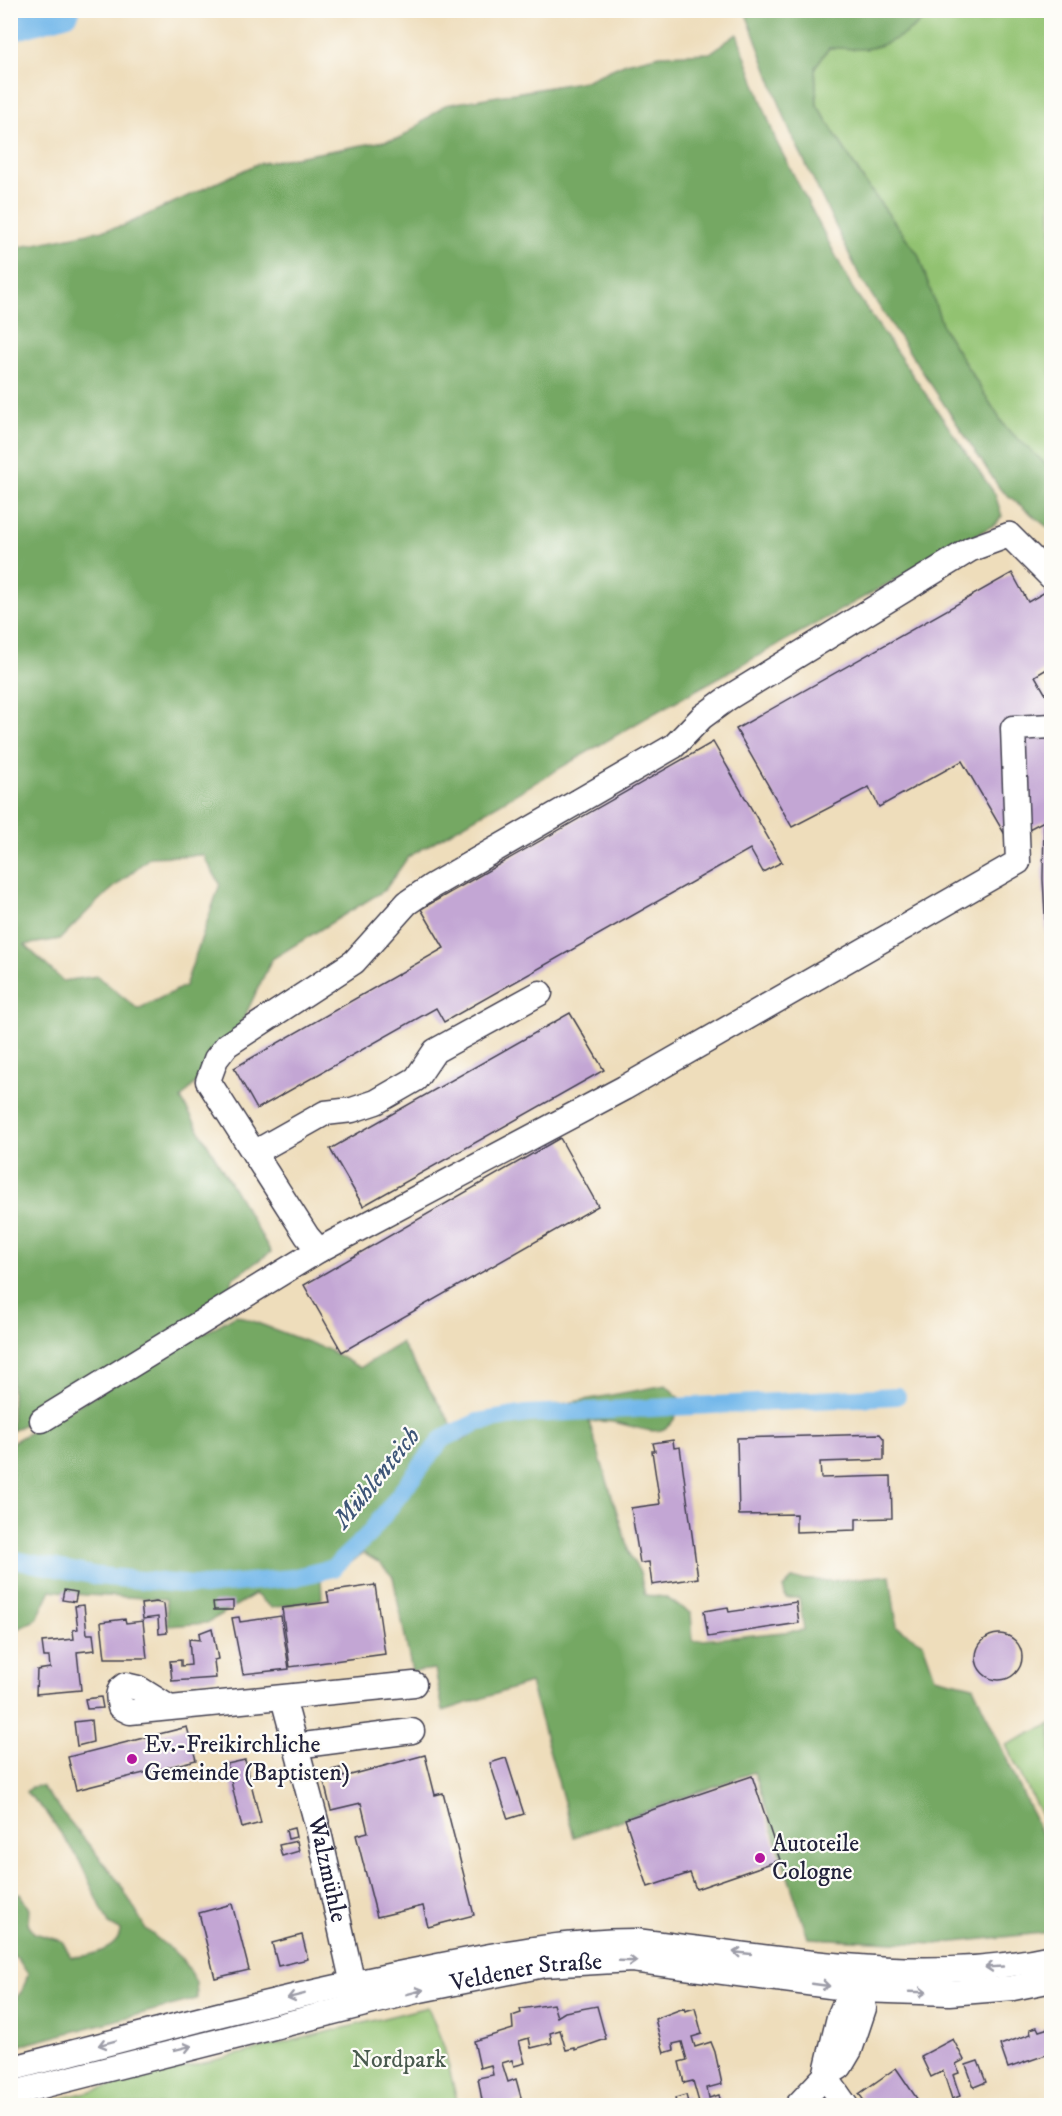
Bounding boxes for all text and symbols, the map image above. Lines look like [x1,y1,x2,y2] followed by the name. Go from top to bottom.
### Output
[325,1420,428,1537] water label: Mühlenteich
[144,1730,350,1788] place label: Ev.-Freikirchliche Gemeinde (Baptisten)
[125,1752,139,1766] marker: Ev.-Freikirchliche Gemeinde (Baptisten)
[300,1812,354,1925] street label: Walzmühle
[772,1829,859,1887] place label: Autoteile Cologne
[753,1851,767,1865] marker: Autoteile Cologne
[447,1947,603,1999] street label: Veldener Straße
[733,1947,753,1958] one-way arrow
[617,1955,637,1966] one-way arrow
[985,1961,1005,1972] one-way arrow
[811,1980,831,1991] one-way arrow
[405,1985,424,1997] one-way arrow
[908,1986,928,1998] one-way arrow
[287,1991,306,2003] one-way arrow
[98,2038,117,2050] one-way arrow
[173,2042,192,2054] one-way arrow
[352,2045,446,2075] park label: Nordpark

